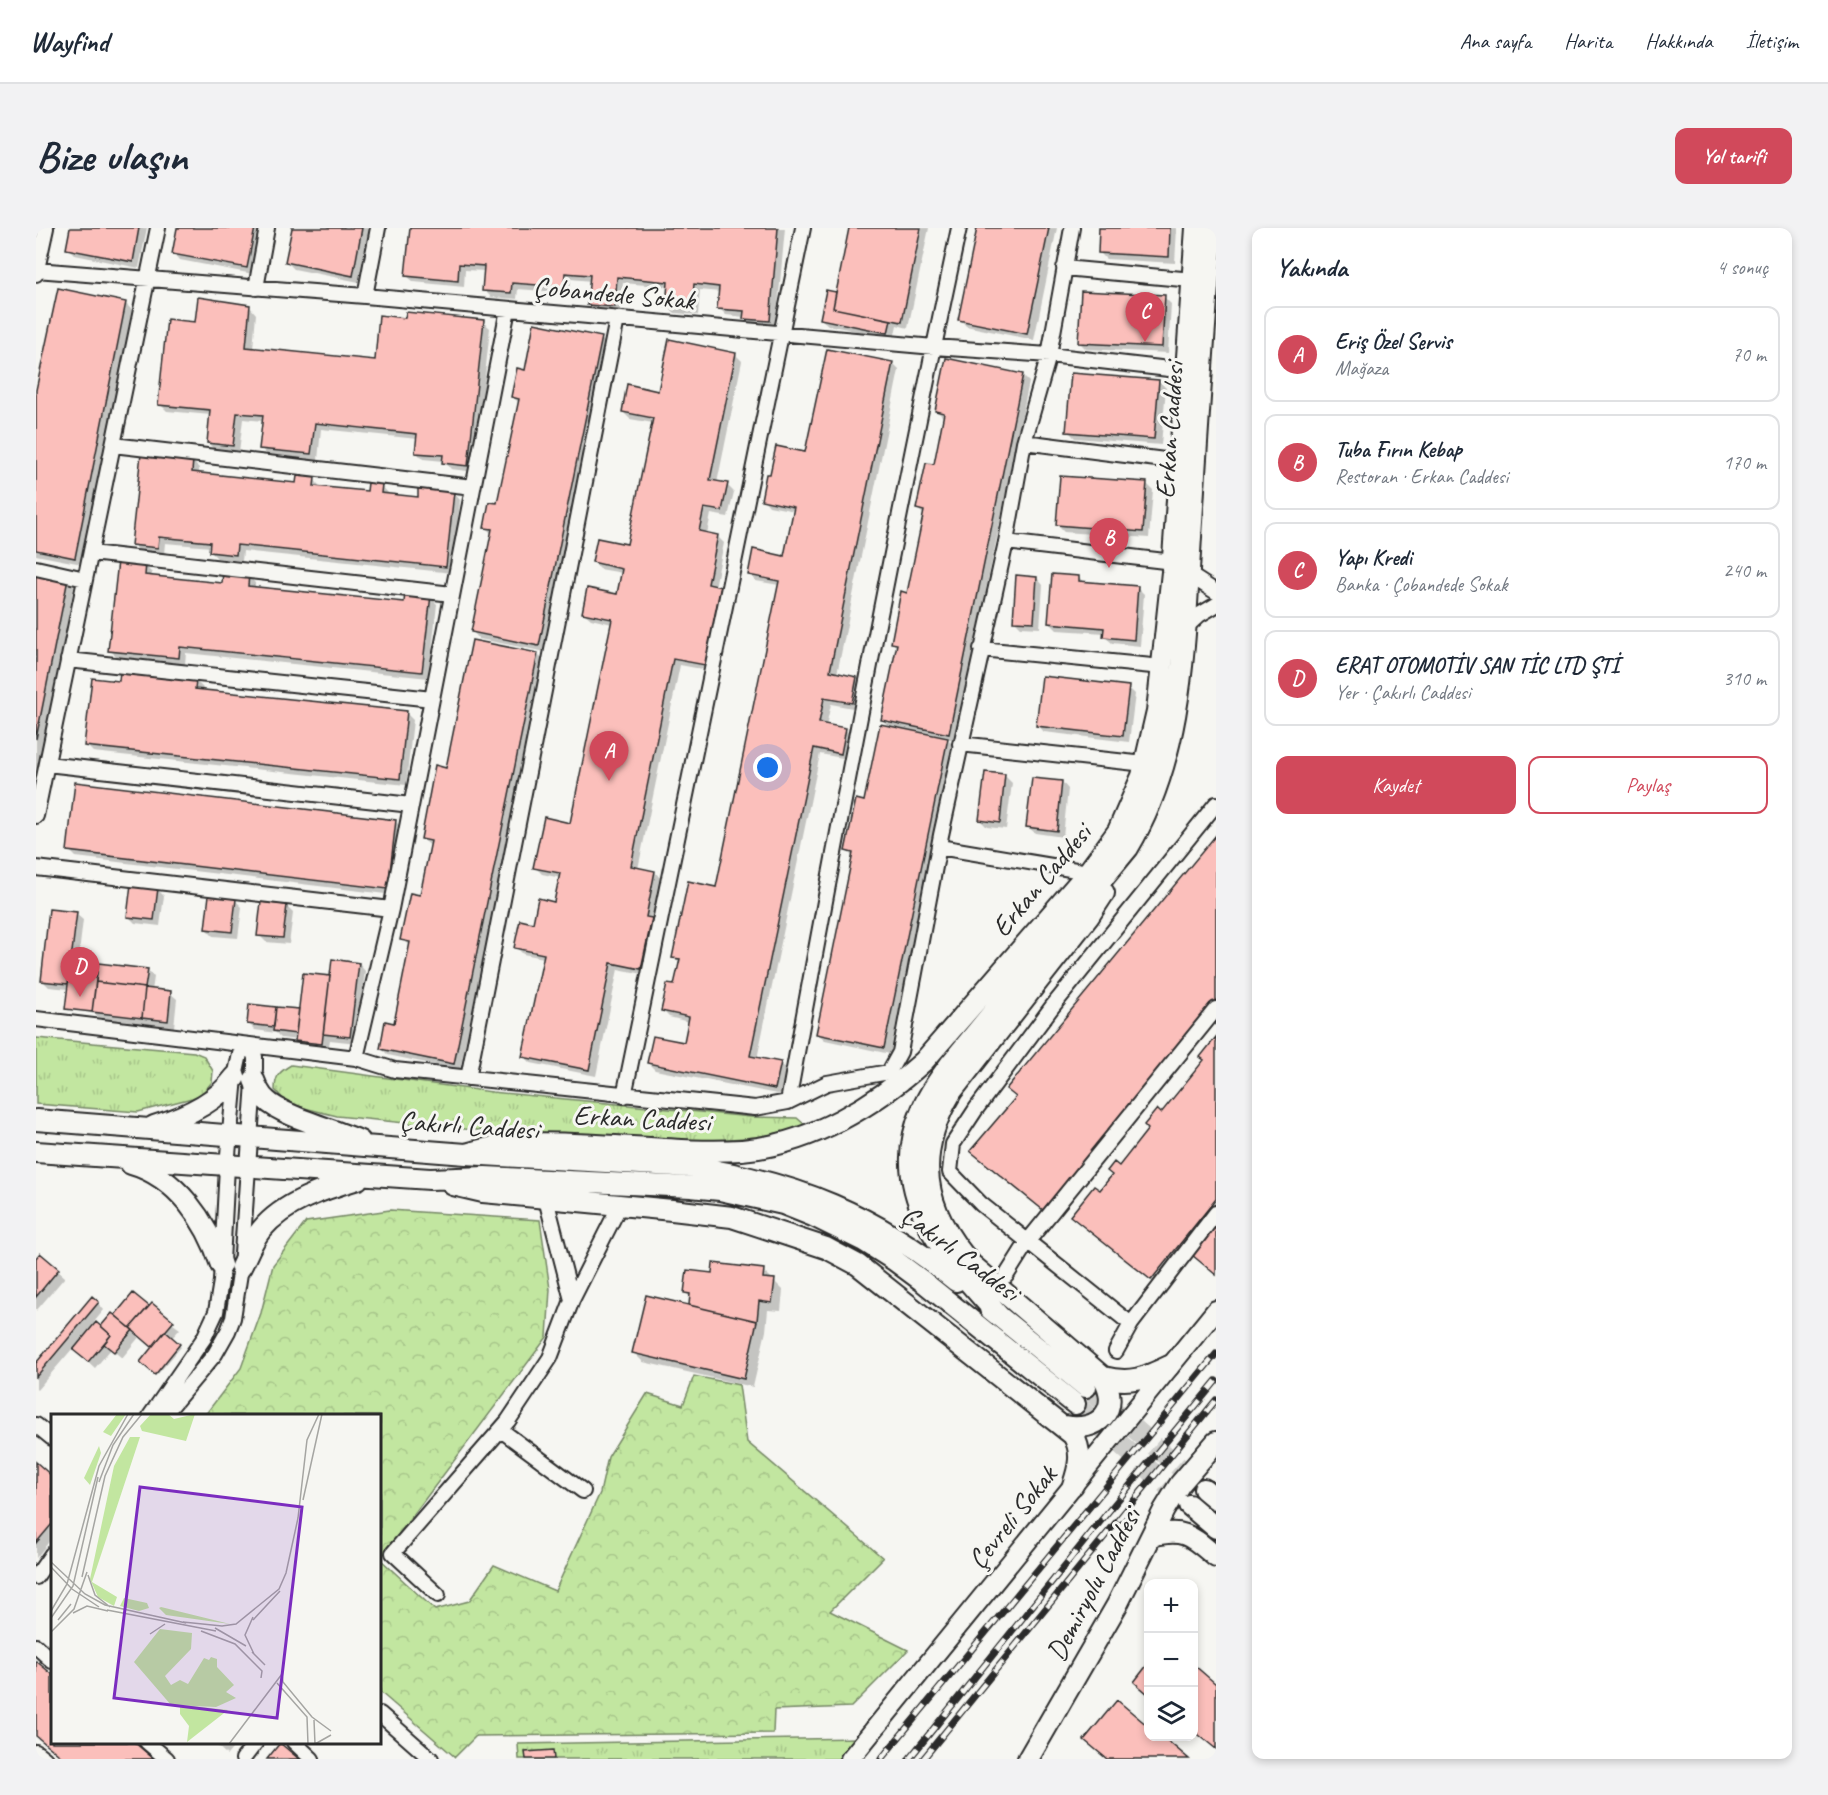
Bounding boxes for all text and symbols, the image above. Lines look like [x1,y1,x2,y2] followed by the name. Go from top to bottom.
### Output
[30,24,109,59] text: Wayfind
[1460,28,1531,54] text: Ana sayfa
[1564,28,1612,54] text: Harita
[1645,28,1713,54] text: Hakkında
[1746,28,1798,54] text: İletişim
[1675,128,1792,184] button: Yol tarifi
[36,130,187,183] text: Bize ulaşın
[1276,251,1347,284] text: Yakında
[1717,255,1768,280] text: 4 sonuç
[532,269,698,319] street label: Çobandede Sokak
[1126,292,1164,342] pin: C
[1335,328,1452,356] text: Eriş Özel Servis
[1292,342,1303,367] text: A
[1732,342,1766,367] text: 70 m
[1335,356,1388,381] text: Mağaza
[1147,357,1192,500] street label: Erkan Caddesi
[1335,436,1462,464] text: Tuba Fırın Kebap
[1292,450,1303,475] text: B
[1723,450,1766,475] text: 170 m
[1335,464,1508,489] text: Restoran · Erkan Caddesi
[1090,518,1128,568] pin: B
[1335,544,1412,572] text: Yapı Kredi
[1293,558,1302,583] text: C
[1723,558,1766,583] text: 240 m
[1335,572,1507,597] text: Banka · Çobandede Sokak
[1335,652,1619,680] text: ERAT OTOMOTİV SAN TİC LTD ŞTİ
[1292,666,1303,691] text: D
[1723,666,1766,691] text: 310 m
[1335,680,1471,705] text: Yer · Çakırlı Caddesi
[590,732,628,781] pin: A
[753,753,782,782] your location
[1276,756,1516,814] button: Kaydet
[1528,756,1768,814] button: Paylaş
[984,813,1101,944] street label: Erkan Caddesi
[60,948,99,997] pin: D
[573,1097,715,1139] street label: Erkan Caddesi
[398,1103,543,1149] street label: Çakırlı Caddesi
[894,1197,1030,1312] street label: Çakırlı Caddesi
[51,1414,381,1744] inset map
[960,1457,1066,1576] street label: Çevreli Sokak
[1038,1498,1150,1666] street label: Demiryolu Caddesi
[1144,1579,1198,1741] map controls
[1144,1579,1198,1633] button: +
[1144,1633,1198,1687] button: −
[1144,1687,1198,1741] button: layers

